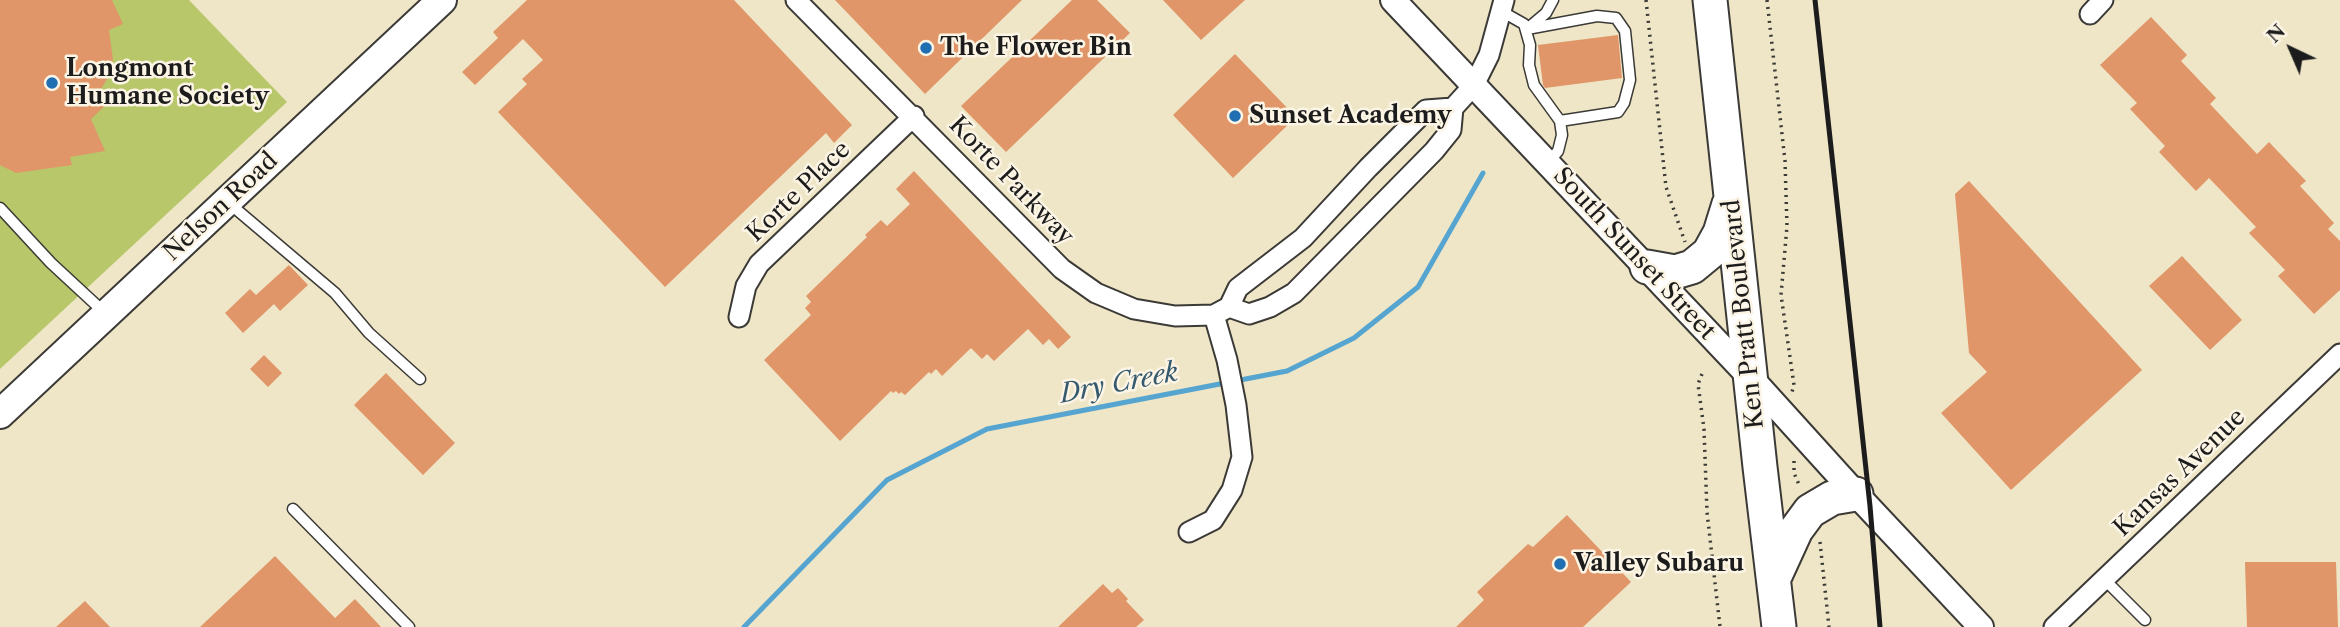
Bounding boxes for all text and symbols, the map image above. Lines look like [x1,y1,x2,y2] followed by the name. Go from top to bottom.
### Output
[2256,14,2326,84] north arrow
[2262,20,2290,48] text: N
[940,34,1132,62] place label: The Flower Bin
[918,40,934,56] marker: The Flower Bin
[66,55,269,111] place label: Longmont Humane Society
[44,75,60,91] marker: Longmont Humane Society
[1249,102,1452,130] place label: Sunset Academy
[1227,108,1243,124] marker: Sunset Academy
[943,111,1079,251] street label: Korte Parkway
[741,136,857,248] street label: Korte Place
[158,147,284,267] street label: Nelson Road
[1547,162,1721,346] street label: South Sunset Street
[1718,198,1770,430] street label: Ken Pratt Boulevard
[1057,357,1181,411] water label: Dry Creek
[2108,403,2252,543] street label: Kansas Avenue
[1574,550,1744,578] place label: Valley Subaru
[1552,556,1568,572] marker: Valley Subaru

